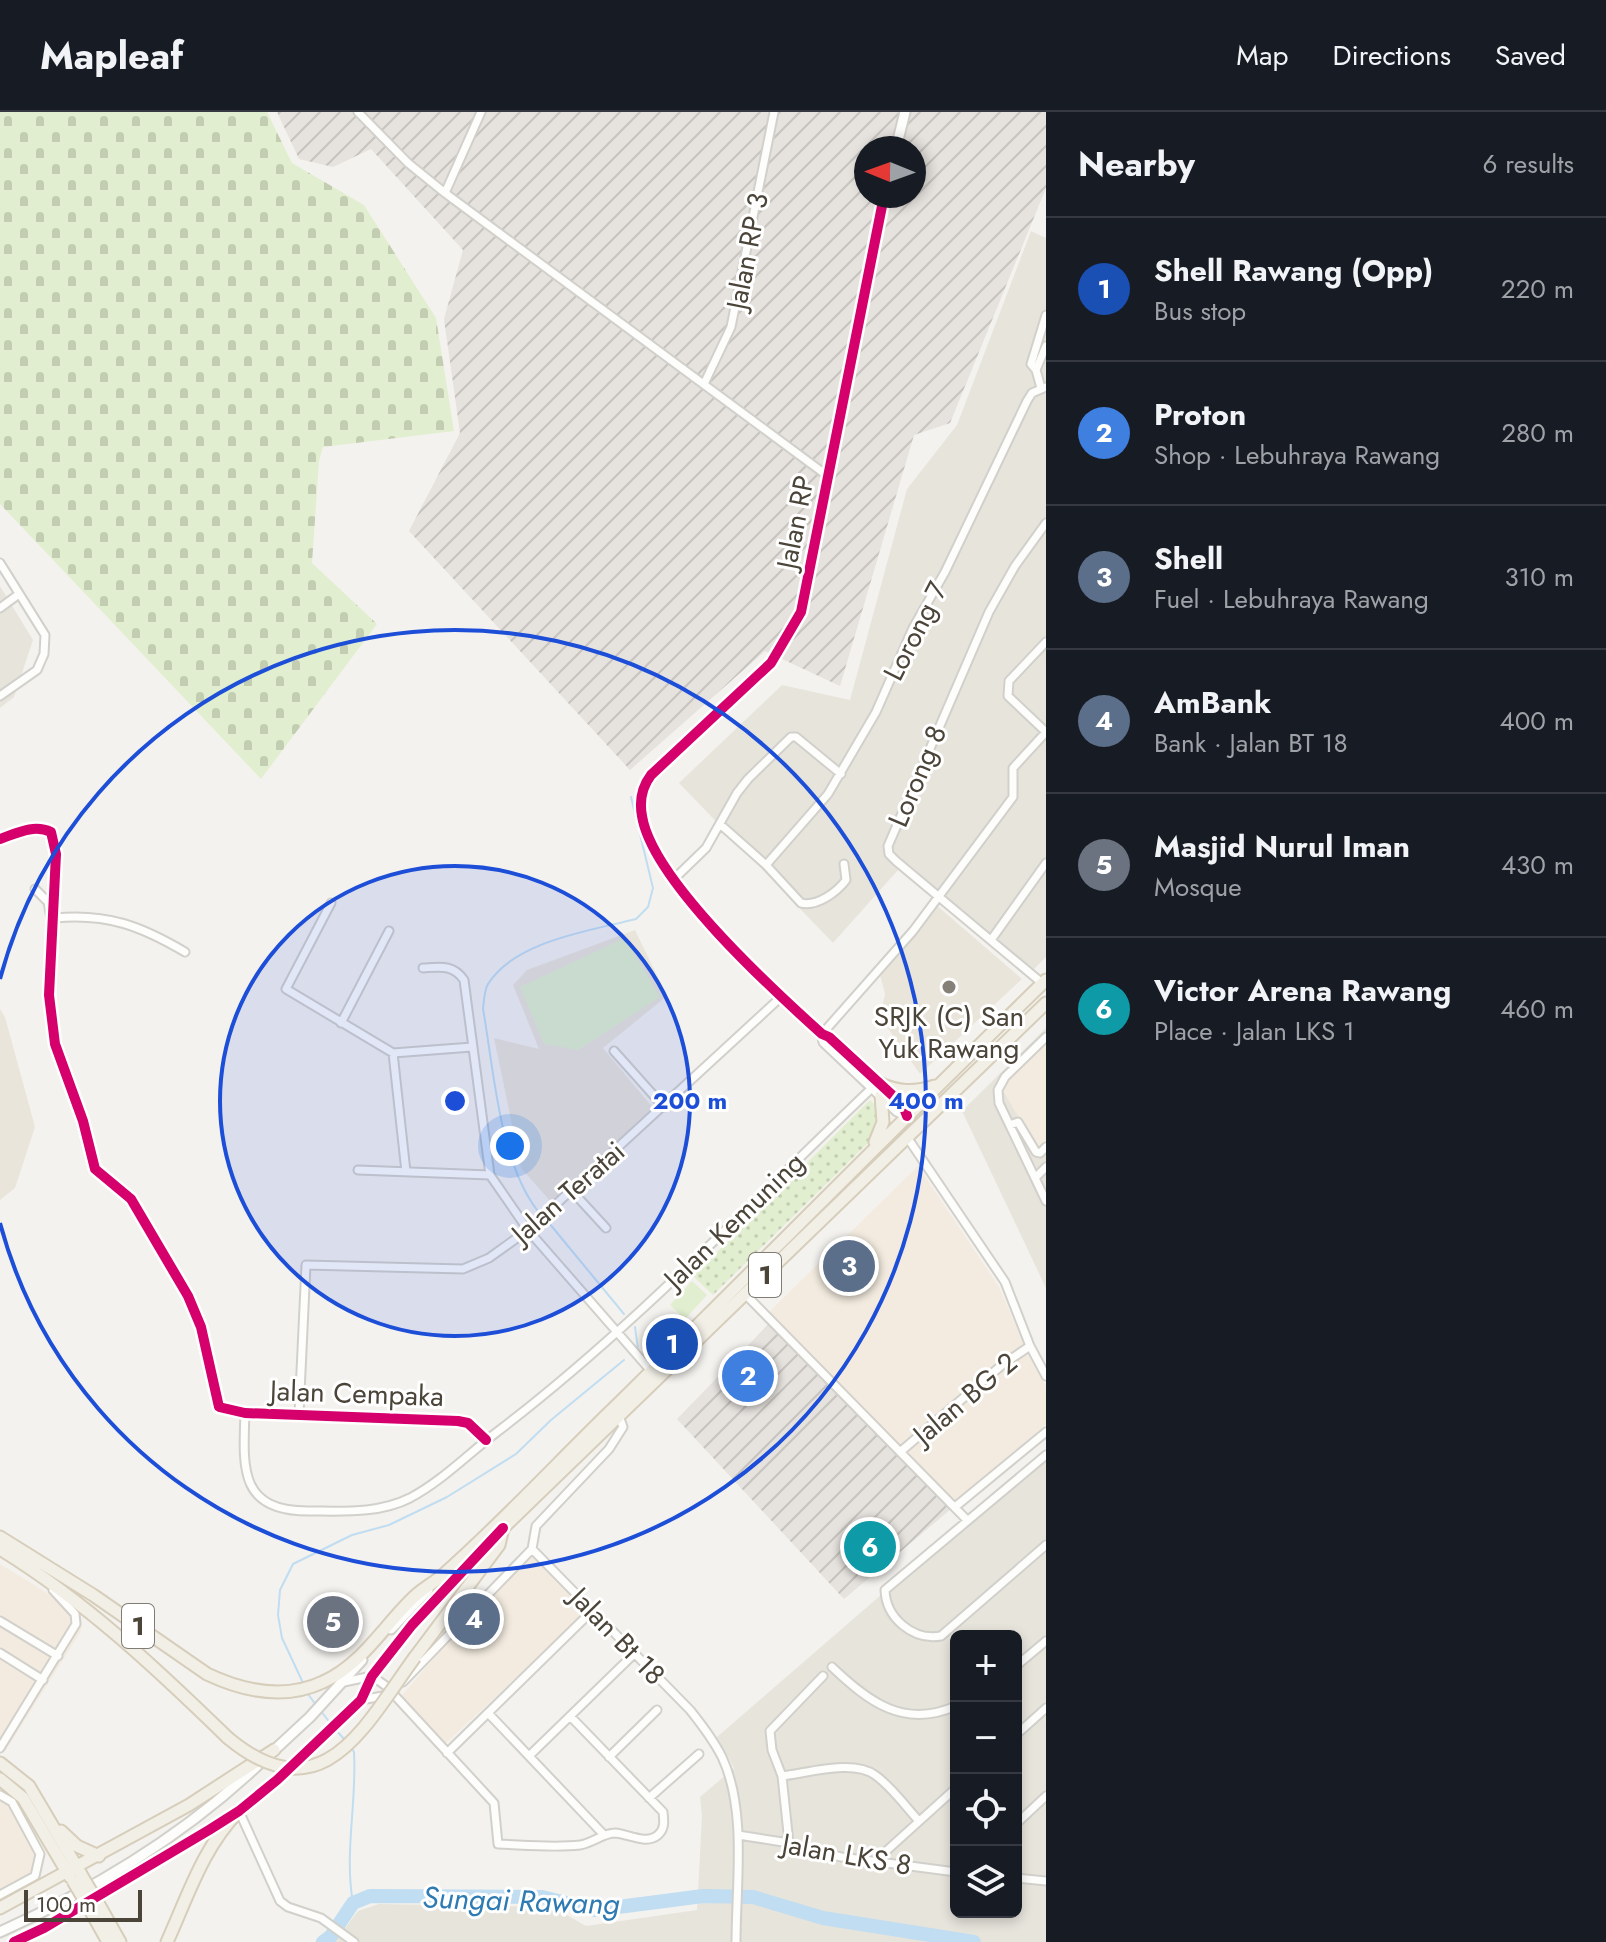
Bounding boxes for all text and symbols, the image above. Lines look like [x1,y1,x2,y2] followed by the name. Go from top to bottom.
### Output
[40,28,183,83] text: Mapleaf
[1236,35,1288,76] text: Map
[1332,35,1451,76] text: Directions
[1495,35,1566,76] text: Saved
[854,136,926,208] north arrow
[1078,140,1195,189] text: Nearby
[1482,145,1574,183] text: 6 results
[715,189,779,317] street label: Jalan RP 3
[1154,249,1433,292] text: Shell Rawang (Opp)
[1097,270,1111,308] text: 1
[1501,270,1574,308] text: 220 m
[1154,292,1246,330] text: Bus stop
[1154,393,1246,436] text: Proton
[1095,414,1113,452] text: 2
[1501,414,1574,452] text: 280 m
[1154,436,1440,474] text: Shop · Lebuhraya Rawang
[766,472,825,576] street label: Jalan RP
[1154,537,1223,580] text: Shell
[1096,558,1112,596] text: 3
[1504,558,1574,596] text: 310 m
[873,574,958,688] street label: Lorong 7
[1154,580,1429,618] text: Fuel · Lebuhraya Rawang
[1154,681,1271,724] text: AmBank
[1095,702,1113,740] text: 4
[1500,702,1574,740] text: 400 m
[878,719,957,833] street label: Lorong 8
[1154,724,1348,762] text: Bank · Jalan BT 18
[1154,825,1410,868] text: Masjid Nurul Iman
[1096,846,1112,884] text: 5
[1501,846,1574,884] text: 430 m
[1154,868,1242,906] text: Mosque
[1154,969,1451,1012] text: Victor Arena Rawang
[940,978,958,996] marker: SRJK (C) San Yuk Rawang
[1095,990,1113,1028] text: 6
[1500,990,1574,1028] text: 460 m
[874,996,1024,1069] place label: SRJK (C) San Yuk Rawang
[1154,1012,1355,1050] text: Place · Jalan LKS 1
[653,1083,727,1118] text: 200 m
[888,1083,964,1118] text: 400 m
[441,1087,469,1115] centre of rings
[490,1126,530,1166] your location
[500,1132,634,1256] street label: Jalan Teratai
[652,1142,814,1301] street label: Jalan Kemuning
[823,1236,875,1296] pin: 3
[749,1253,781,1297] road number: 1
[646,1314,698,1374] pin: 1
[901,1343,1026,1457] street label: Jalan BG 2
[722,1346,774,1406] pin: 2
[265,1370,445,1417] street label: Jalan Cempaka
[844,1517,896,1577] pin: 6
[558,1575,675,1694] street label: Jalan Bt 18
[448,1589,500,1649] pin: 4
[307,1592,359,1652] pin: 5
[122,1604,154,1648] road number: 1
[950,1630,1022,1918] map controls
[950,1630,1022,1702] button: +
[950,1702,1022,1774] button: −
[950,1774,1022,1846] button: locate
[775,1822,915,1886] street label: Jalan LKS 8
[950,1846,1022,1918] button: layers
[422,1876,621,1925] water label: Sungai Rawang
[24,1886,142,1922] scale bar
[36,1888,96,1920] text: 100 m

